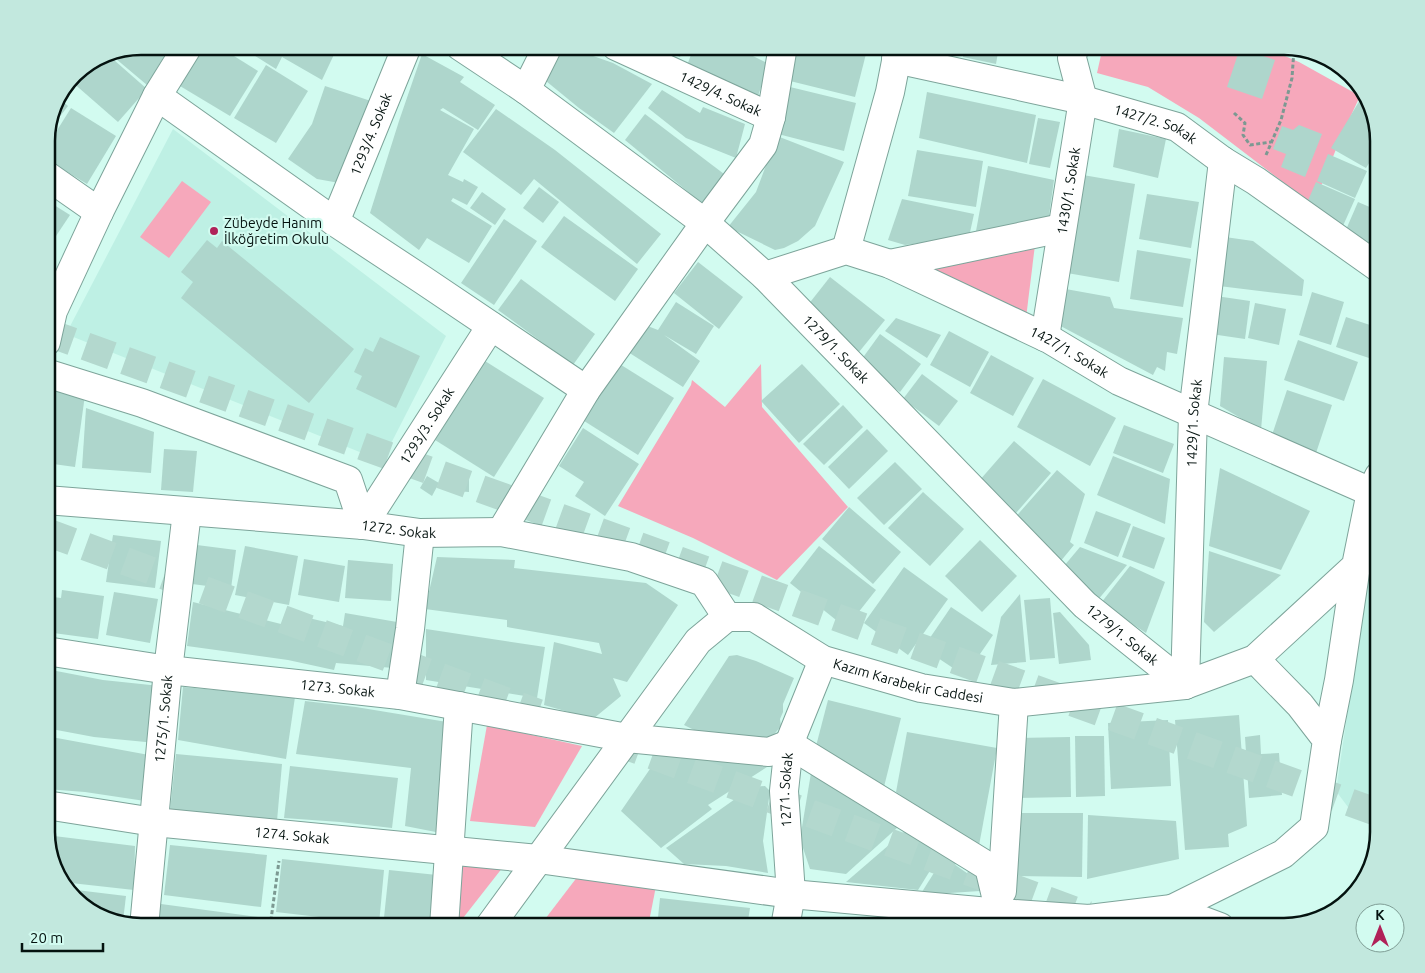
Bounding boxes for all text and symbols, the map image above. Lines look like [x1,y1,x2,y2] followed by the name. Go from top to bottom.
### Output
[677,68,764,120] street label: 1429/4. Sokak
[347,90,395,178] street label: 1293/4. Sokak
[1112,101,1200,147] street label: 1427/2. Sokak
[1054,146,1083,236] street label: 1430/1. Sokak
[224,215,329,247] place label: Zübeyde Hanım İlköğretim Okulu
[208,225,220,237] marker: Zübeyde Hanım İlköğretim Okulu
[799,312,872,386] street label: 1279/1. Sokak
[1027,323,1111,381] street label: 1427/1. Sokak
[1183,378,1205,467] street label: 1429/1. Sokak
[396,384,457,467] street label: 1293/3. Sokak
[360,517,436,541] street label: 1272. Sokak
[1083,601,1162,669] street label: 1279/1. Sokak
[831,655,984,706] street label: Kazım Karabekir Caddesi
[151,674,176,764] street label: 1275/1. Sokak
[299,676,376,700] street label: 1273. Sokak
[776,752,796,828] street label: 1271. Sokak
[254,824,330,847] street label: 1274. Sokak
[1355,903,1405,953] north arrow
[1375,907,1385,923] text: K
[22,920,104,952] scale bar
[30,929,63,946] text: 20 m

